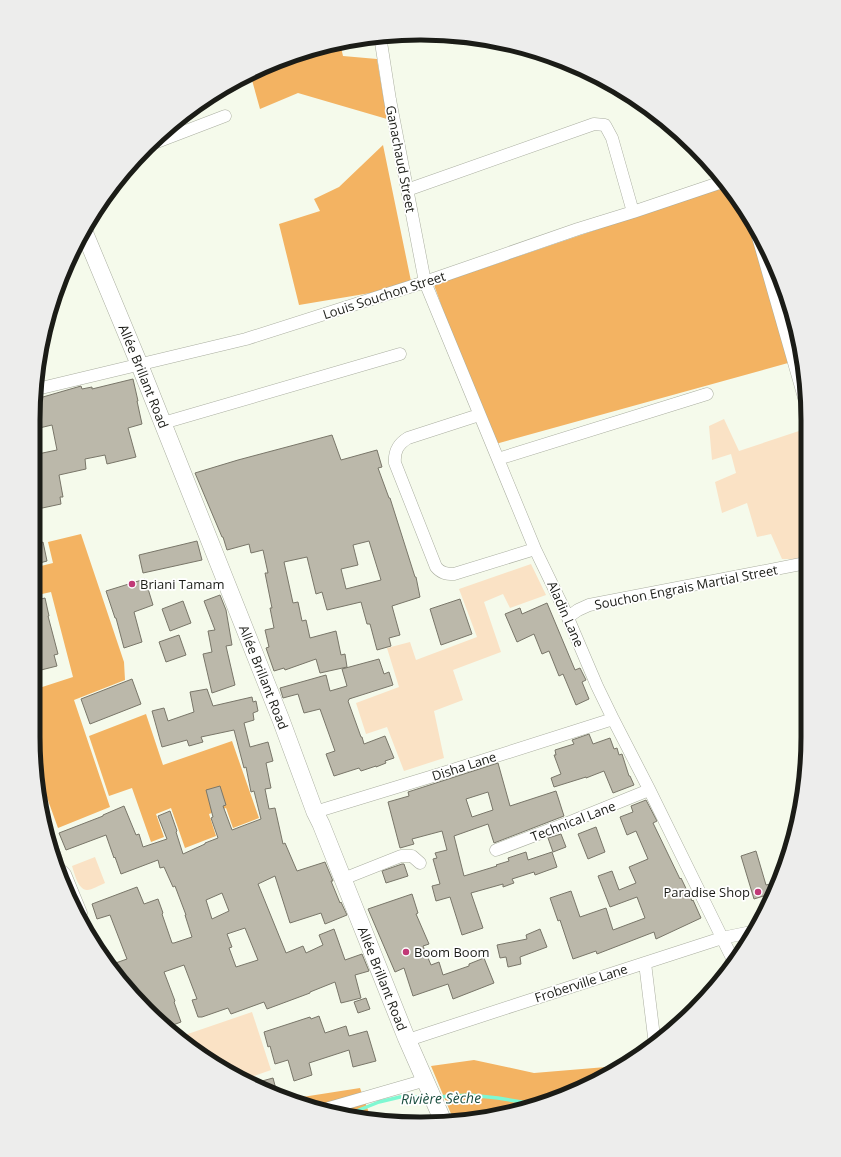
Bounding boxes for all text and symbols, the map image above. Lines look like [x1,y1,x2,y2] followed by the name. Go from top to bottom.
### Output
[382,104,420,215] street label: Ganachaud Street
[320,267,448,323] street label: Louis Souchon Street
[115,322,173,431] street label: Allée Brillant Road
[593,560,779,614] street label: Souchon Engrais Martial Street
[140,575,225,593] place label: Briani Tamam
[543,578,589,650] street label: Aladin Lane
[127,579,137,589] marker: Briani Tamam
[235,622,293,732] street label: Allée Brillant Road
[429,747,499,785] street label: Disha Lane
[528,797,618,845] street label: Technical Lane
[663,883,750,901] place label: Paradise Shop
[753,887,763,897] marker: Paradise Shop
[354,924,412,1033] street label: Allée Brillant Road
[414,943,490,961] place label: Boom Boom
[401,947,411,957] marker: Boom Boom
[532,959,630,1007] street label: Froberville Lane
[401,1088,481,1108] water label: Rivière Sèche

